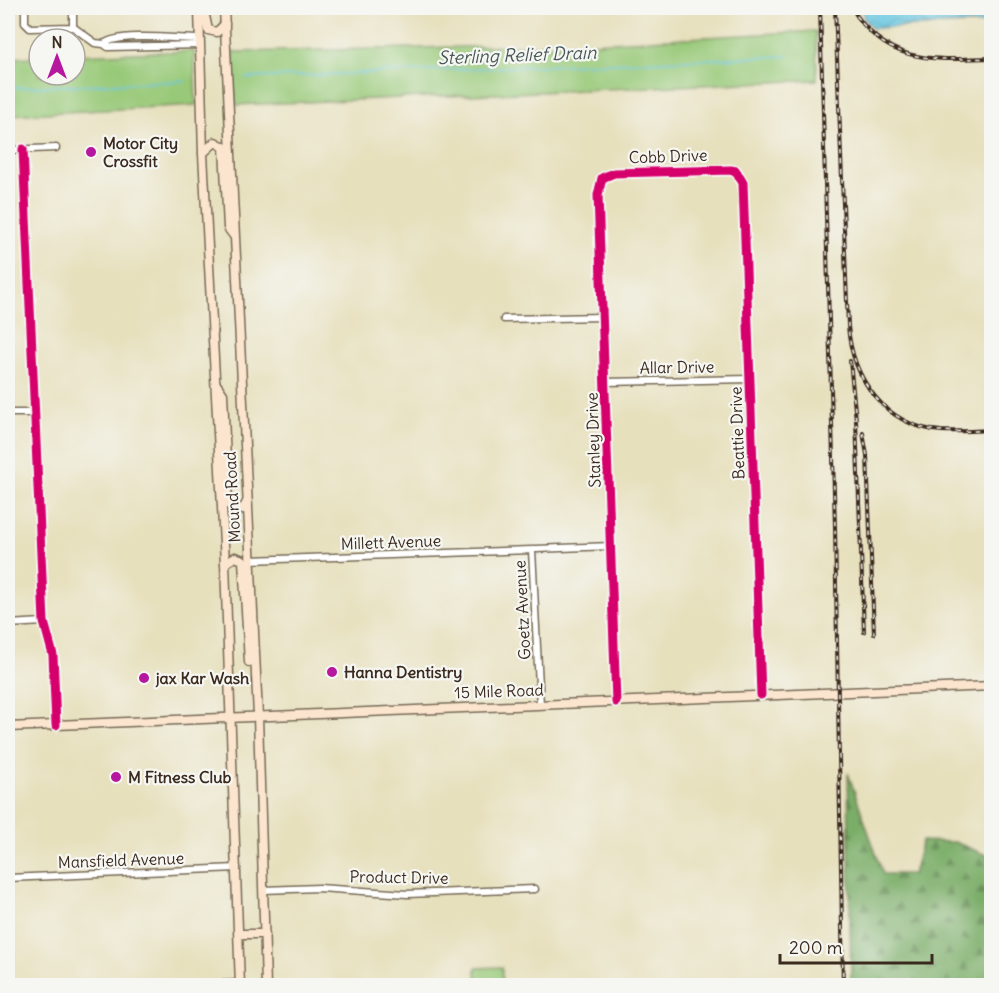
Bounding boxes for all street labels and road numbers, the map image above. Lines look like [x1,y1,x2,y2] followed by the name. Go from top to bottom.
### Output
[628,145,708,167] street label: Cobb Drive
[639,356,715,378] street label: Allar Drive
[725,386,749,480] street label: Beattie Drive
[581,392,605,488] street label: Stanley Drive
[220,451,244,543] street label: Mound Road
[340,530,442,554] street label: Millett Avenue
[509,560,535,660] street label: Goetz Avenue
[454,679,544,703] street label: 15 Mile Road
[57,848,185,872] street label: Mansfield Avenue
[349,866,449,888] street label: Product Drive

